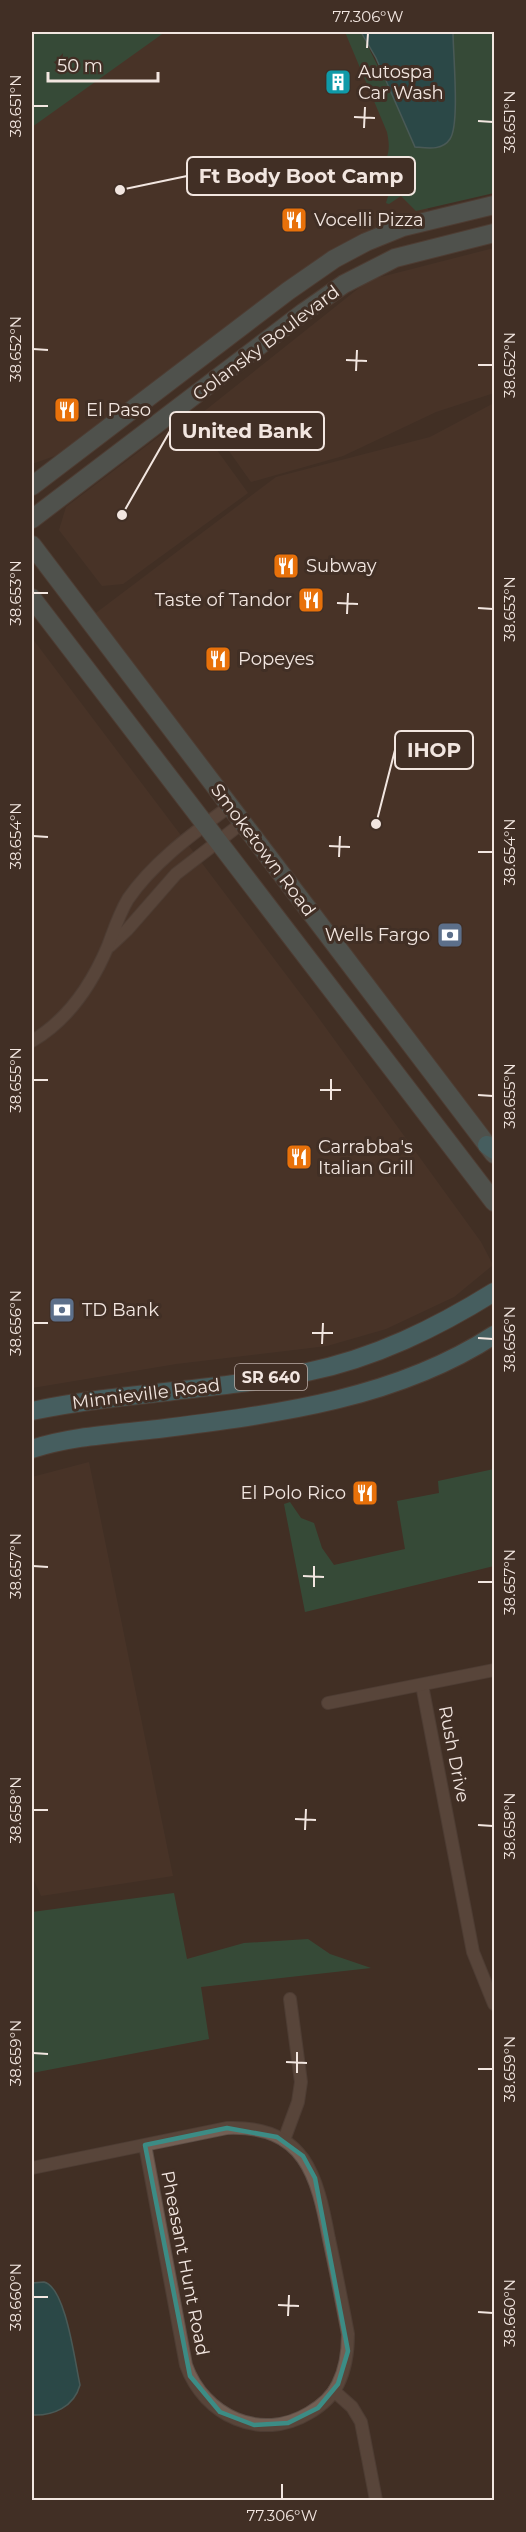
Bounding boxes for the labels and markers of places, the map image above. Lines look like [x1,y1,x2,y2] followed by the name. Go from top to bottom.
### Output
[358,61,444,104] place label: Autospa Car Wash
[323,67,353,97] building icon: Autospa Car Wash
[187,157,415,195] callout: Ft Body Boot Camp
[279,205,309,235] restaurant icon: Vocelli Pizza
[314,209,424,231] place label: Vocelli Pizza
[52,395,82,425] restaurant icon: El Paso
[86,399,151,421] place label: El Paso
[170,412,324,450] callout: United Bank
[271,551,301,581] restaurant icon: Subway
[306,555,377,577] place label: Subway
[296,585,326,615] restaurant icon: Taste of Tandor
[155,589,292,611] place label: Taste of Tandor
[203,644,233,674] restaurant icon: Popeyes
[238,648,314,670] place label: Popeyes
[395,731,473,769] callout: IHOP
[435,920,465,950] bank icon: Wells Fargo
[325,924,430,946] place label: Wells Fargo
[318,1136,414,1179] place label: Carrabba's Italian Grill
[284,1142,314,1172] restaurant icon: Carrabba's Italian Grill
[47,1295,77,1325] bank icon: TD Bank
[82,1299,159,1321] place label: TD Bank
[350,1478,380,1508] restaurant icon: El Polo Rico
[240,1482,346,1504] place label: El Polo Rico

